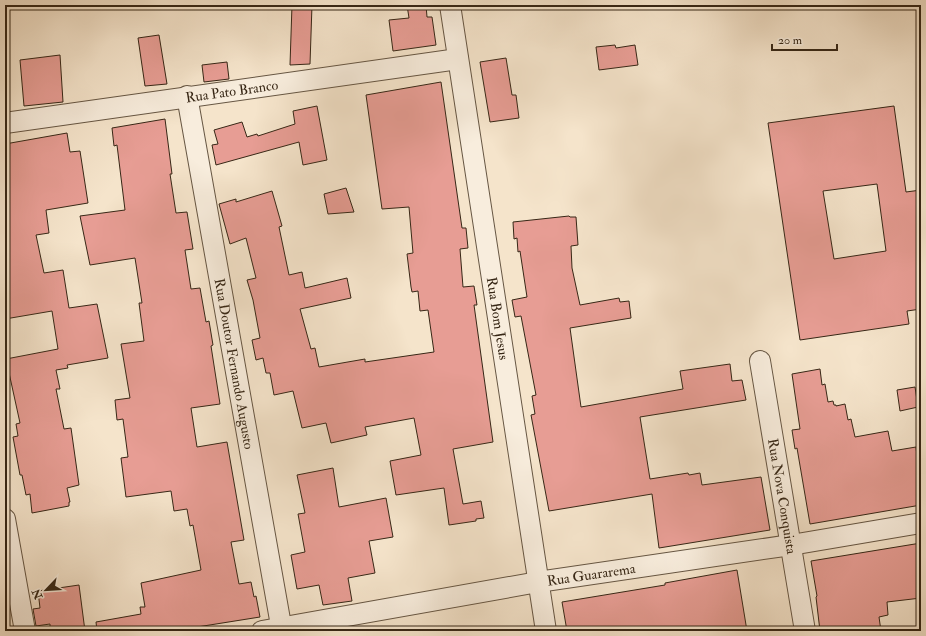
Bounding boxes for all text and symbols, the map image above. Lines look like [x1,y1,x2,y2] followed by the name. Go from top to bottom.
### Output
[772,26,837,52] scale bar
[778,33,803,48] text: 20 m
[184,76,279,106] street label: Rua Pato Branco
[483,276,512,361] street label: Rua Bom Jesus
[211,277,258,451] street label: Rua Doutor Fernando Augusto
[764,437,800,556] street label: Rua Nova Conquista
[546,560,637,590] street label: Rua Guararema
[26,570,66,610] north arrow
[29,586,46,602] text: N

